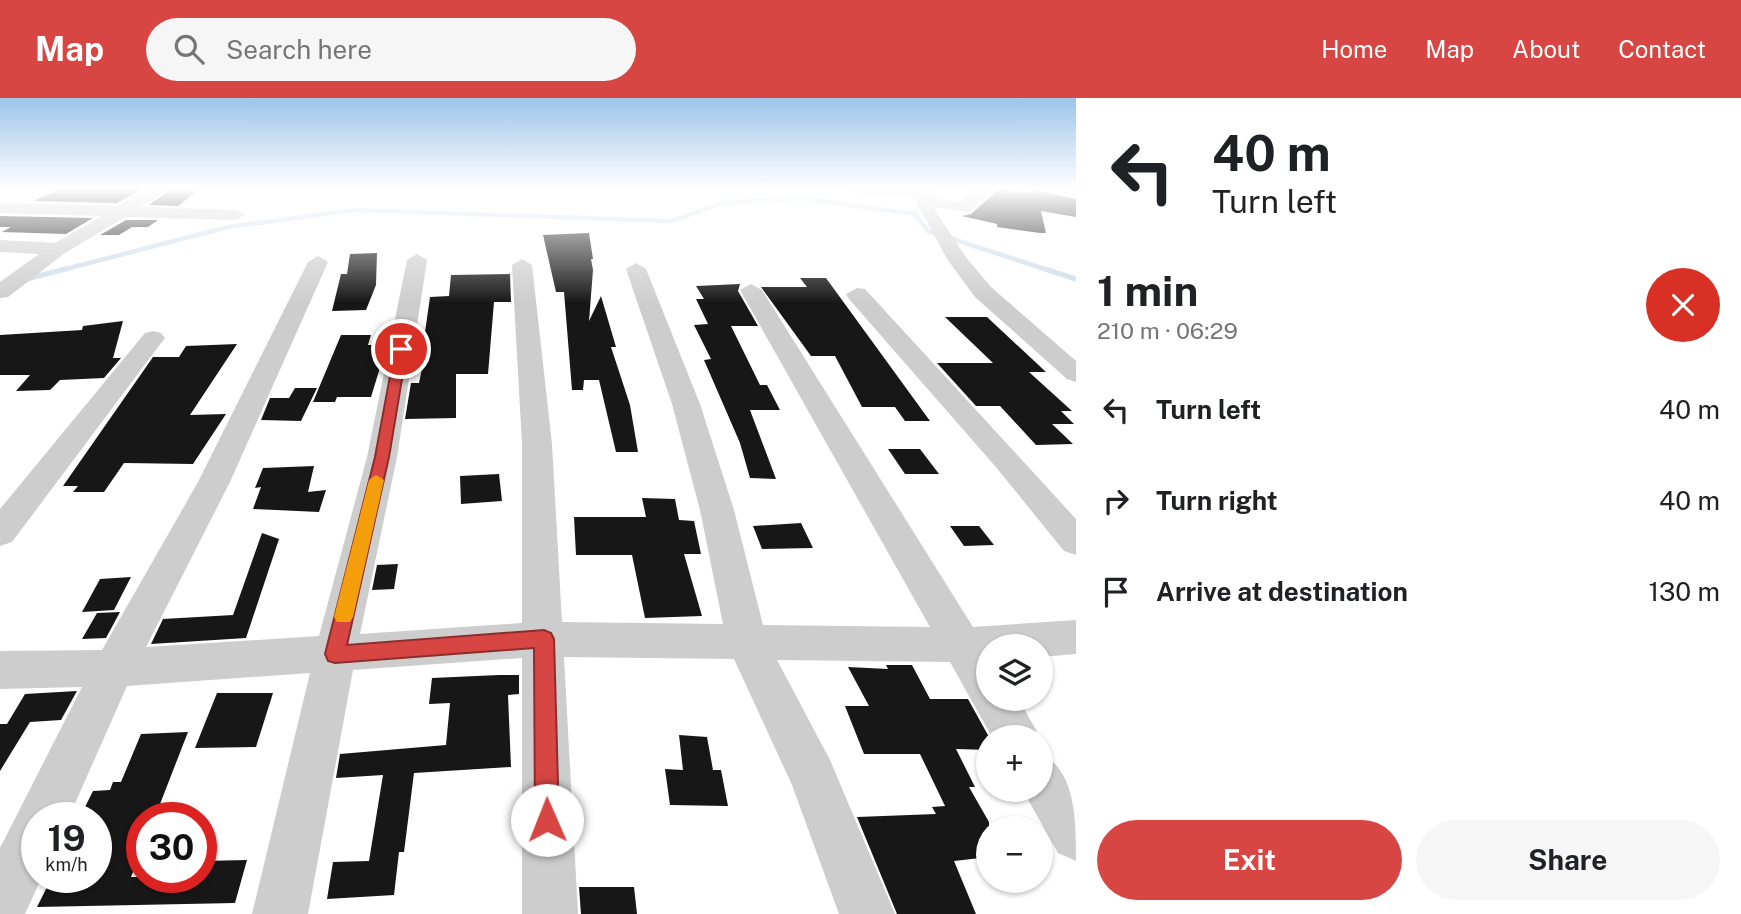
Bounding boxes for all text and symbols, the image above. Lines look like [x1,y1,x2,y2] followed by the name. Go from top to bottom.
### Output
[146,18,636,81] search box
[35,30,104,68] text: Map
[170,30,208,68] icon: search
[226,34,372,65] text: Search here
[1321,35,1387,63] text: Home
[1425,35,1474,63] text: Map
[1512,35,1580,63] text: About
[1618,35,1706,63] text: Contact
[1212,124,1331,182] text: 40 m
[1097,126,1188,217] icon: left
[1212,183,1337,220] text: Turn left
[1097,266,1198,315] text: 1 min
[1646,268,1720,342] button: close
[1097,317,1238,344] text: 210 m · 06:29
[371,319,431,379] pin
[382,330,420,368] icon: arrive
[1097,391,1135,429] icon: left
[1156,394,1261,425] text: Turn left
[1659,394,1720,425] text: 40 m
[1097,482,1135,520] icon: right
[1156,485,1278,516] text: Turn right
[1659,485,1720,516] text: 40 m
[1097,573,1135,611] icon: arrive
[1156,576,1408,607] text: Arrive at destination
[1648,576,1720,607] text: 130 m
[976,634,1053,893] map controls
[976,634,1053,711] button: layers
[976,725,1053,802] button: +
[510,783,584,857] position arrow
[126,802,217,893] speed limit sign: 30
[976,816,1053,893] button: −
[47,818,86,859] text: 19
[1097,820,1402,900] button: Exit
[1416,820,1720,900] button: Share
[45,854,88,875] text: km/h

